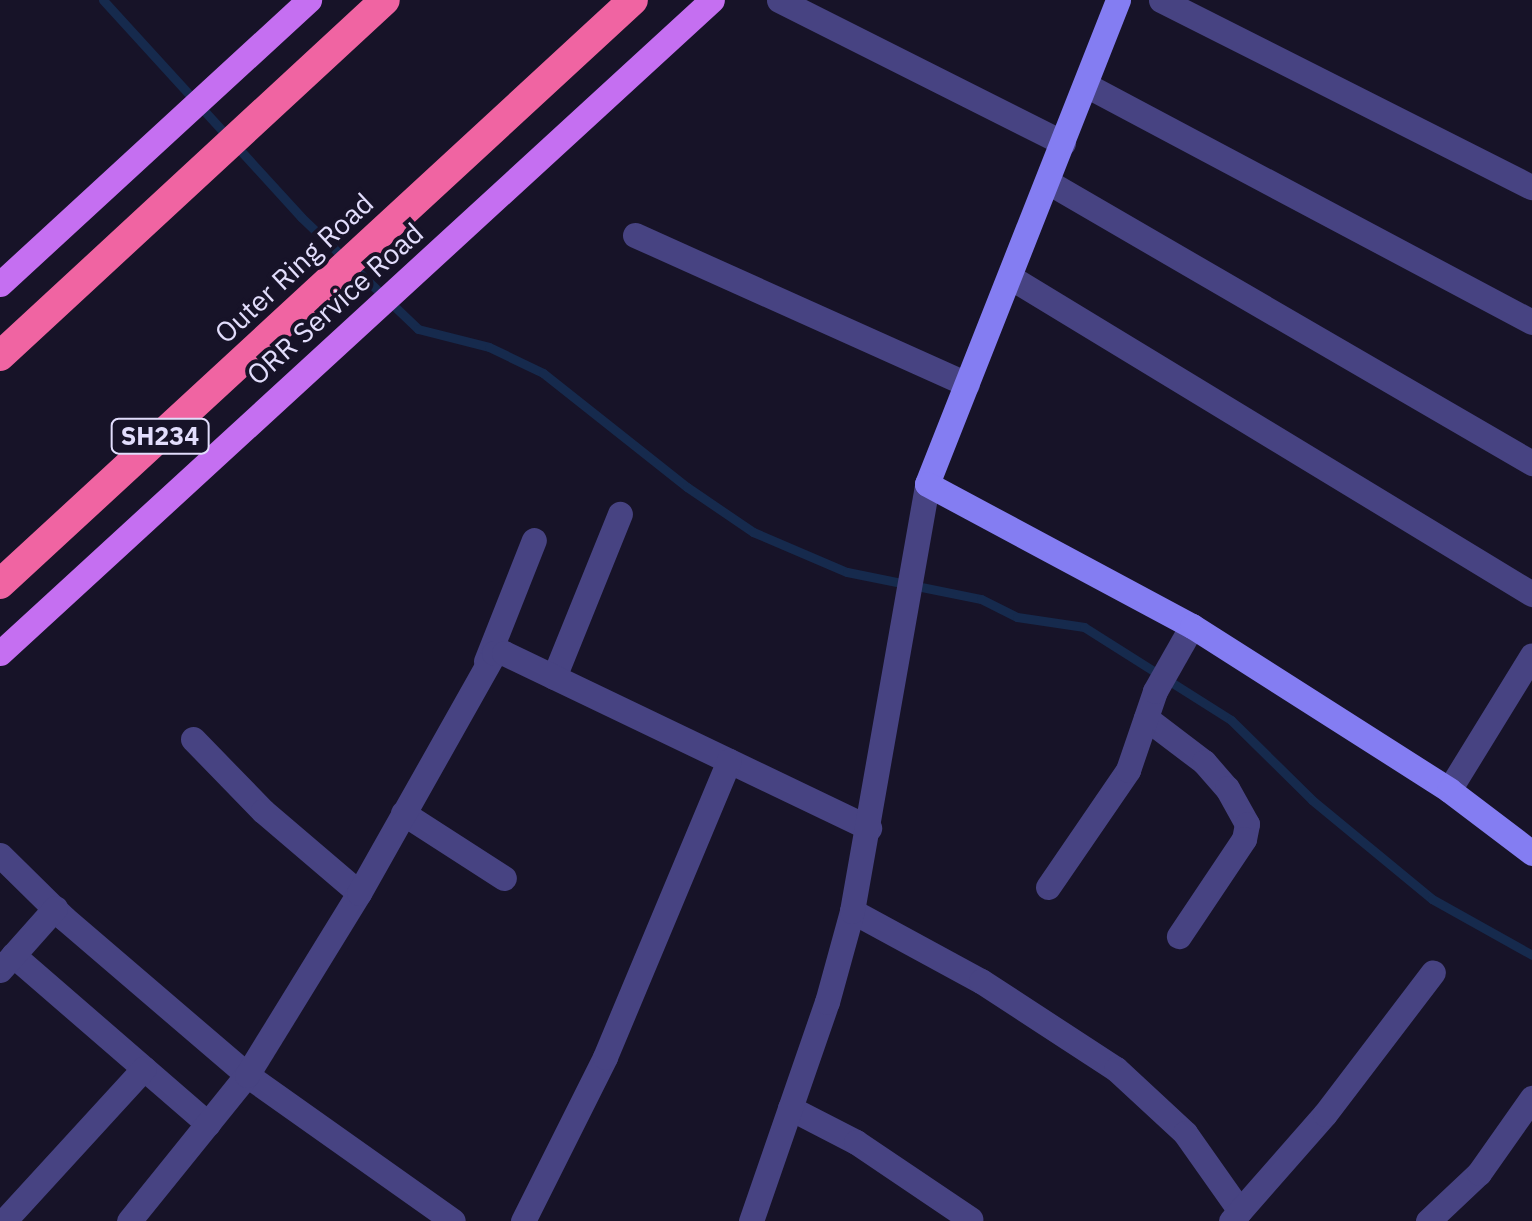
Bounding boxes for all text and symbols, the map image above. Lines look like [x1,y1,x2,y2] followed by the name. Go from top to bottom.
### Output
[208,186,380,350] street label: Outer Ring Road
[240,216,430,392] street label: ORR Service Road
[110,416,210,456] road number: SH234

